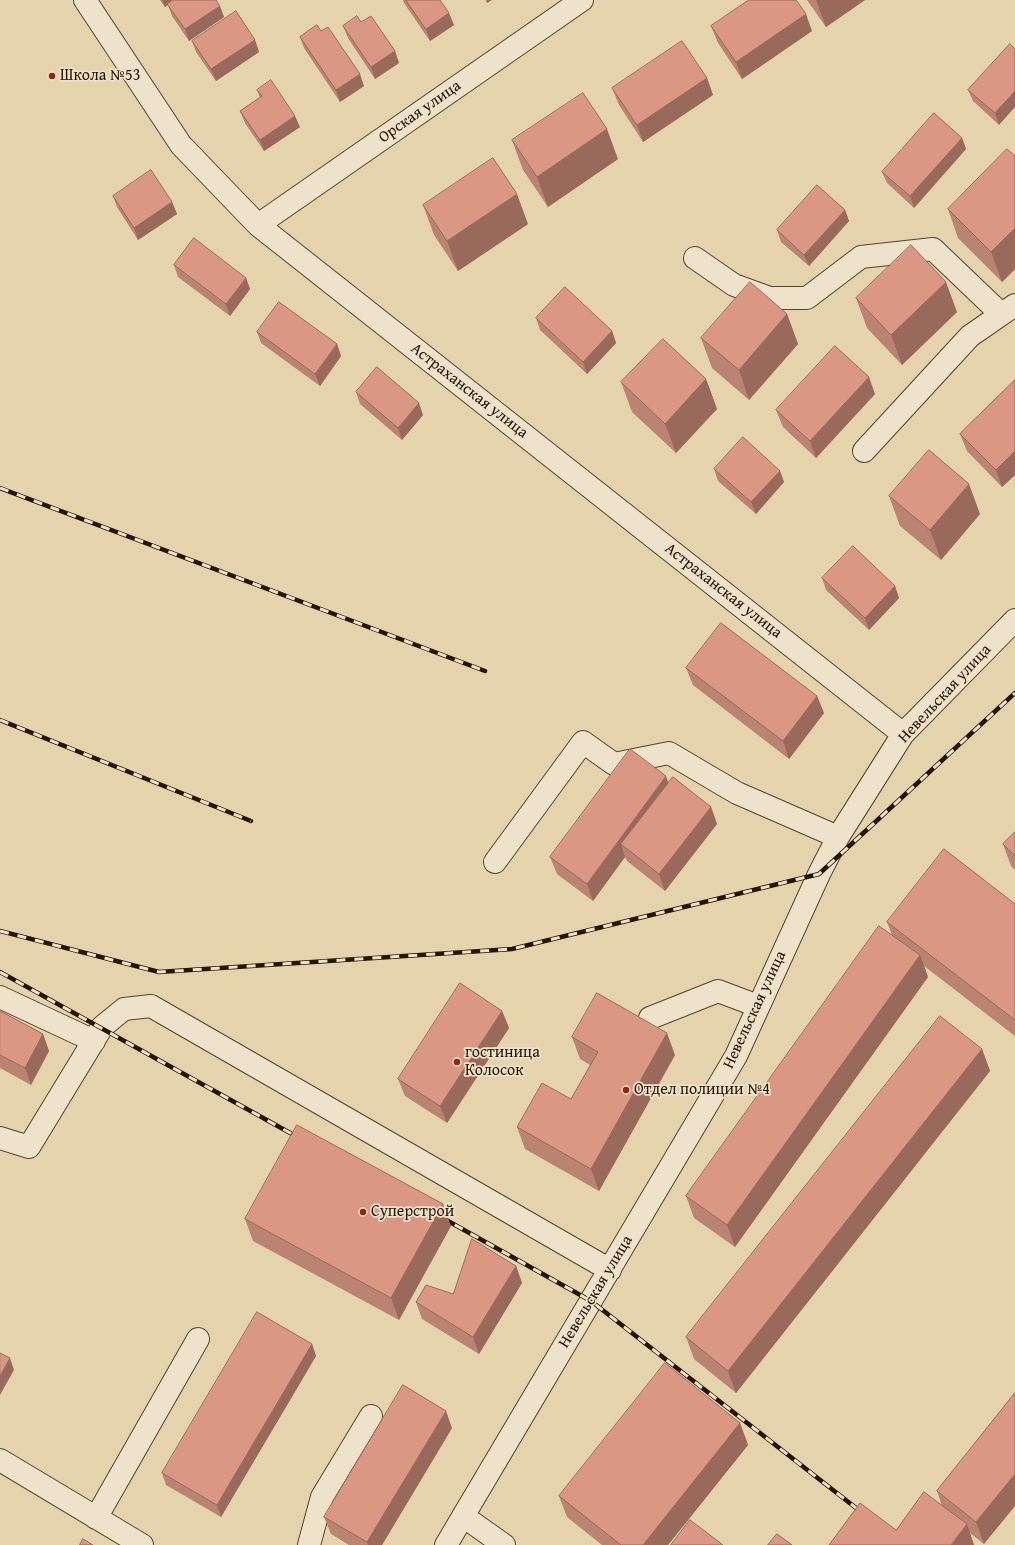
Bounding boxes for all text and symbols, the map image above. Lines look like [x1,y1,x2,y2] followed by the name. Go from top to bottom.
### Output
[60,66,140,86] place label: Школа №53
[47,71,57,81] marker: Школа №53
[375,77,465,147] street label: Орская улица
[406,339,532,443] street label: Астраханская улица
[660,539,786,643] street label: Астраханская улица
[894,641,996,747] street label: Невельская улица
[719,948,791,1072] street label: Невельская улица
[465,1043,540,1081] place label: гостиница Колосок
[452,1057,462,1067] marker: гостиница Колосок
[634,1080,770,1100] place label: Отдел полиции №4
[621,1085,631,1095] marker: Отдел полиции №4
[371,1202,454,1222] place label: Суперстрой
[358,1207,368,1217] marker: Суперстрой
[555,1232,637,1352] street label: Невельская улица

